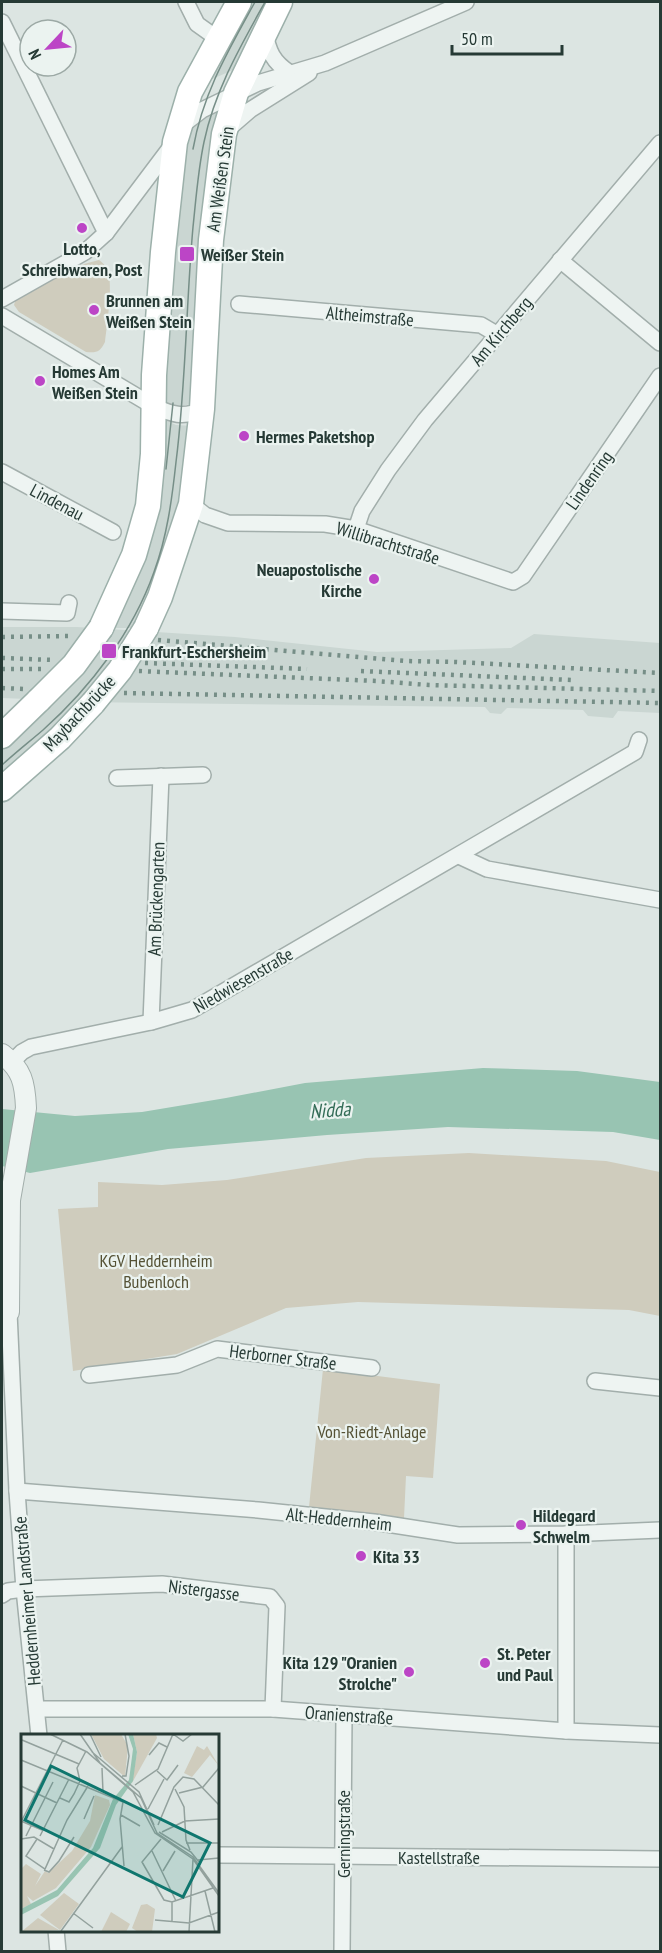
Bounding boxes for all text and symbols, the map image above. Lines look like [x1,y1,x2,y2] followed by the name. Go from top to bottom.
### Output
[18,18,78,78] north arrow
[452,18,562,56] scale bar
[461,27,493,50] text: 50 m
[24,46,45,63] text: N
[201,125,239,233] street label: Am Weißen Stein
[75,221,89,235] marker: Lotto, Schreibwaren, Post
[22,237,143,281] place label: Lotto, Schreibwaren, Post
[200,243,284,266] place label: Weißer Stein
[178,245,196,263] marker: Weißer Stein
[105,289,192,333] place label: Brunnen am Weißen Stein
[465,291,537,371] street label: Am Kirchberg
[325,301,415,331] street label: Altheimstraße
[87,303,101,317] marker: Brunnen am Weißen Stein
[51,360,138,404] place label: Homes Am Weißen Stein
[33,374,47,388] marker: Homes Am Weißen Stein
[256,425,374,448] place label: Hermes Paketshop
[237,429,251,443] marker: Hermes Paketshop
[560,446,618,514] street label: Lindenring
[26,478,88,526] street label: Lindenau
[334,516,442,570] street label: Willibrachtstraße
[257,558,362,602] place label: Neuapostolische Kirche
[367,572,381,586] marker: Neuapostolische Kirche
[122,640,266,663] place label: Frankfurt-Eschersheim
[100,642,118,660] marker: Frankfurt-Eschersheim
[38,670,120,756] street label: Maybachbrücke
[143,841,169,957] street label: Am Brückengarten
[189,942,297,1018] street label: Niedwiesenstraße
[309,1096,352,1124] water label: Nidda
[99,1249,213,1293] park label: KGV Heddernheim Bubenloch
[228,1339,338,1375] street label: Herborner Straße
[317,1420,426,1443] park label: Von-Riedt-Anlage
[285,1502,393,1536] street label: Alt-Heddernheim
[533,1504,595,1548] place label: Hildegard Schwelm
[8,1516,46,1686] street label: Heddernheimer Landstraße
[514,1518,528,1532] marker: Hildegard Schwelm
[373,1545,420,1568] place label: Kita 33
[354,1549,368,1563] marker: Kita 33
[167,1574,241,1606] street label: Nistergasse
[497,1642,553,1686] place label: St. Peter und Paul
[283,1651,397,1695] place label: Kita 129 "Oranien Strolche"
[478,1656,492,1670] marker: St. Peter und Paul
[402,1665,416,1679] marker: Kita 129 "Oranien Strolche"
[304,1700,394,1730] street label: Oranienstraße
[21,1734,219,1932] inset map
[332,1790,355,1878] street label: Gerningstraße
[398,1846,480,1869] street label: Kastellstraße

